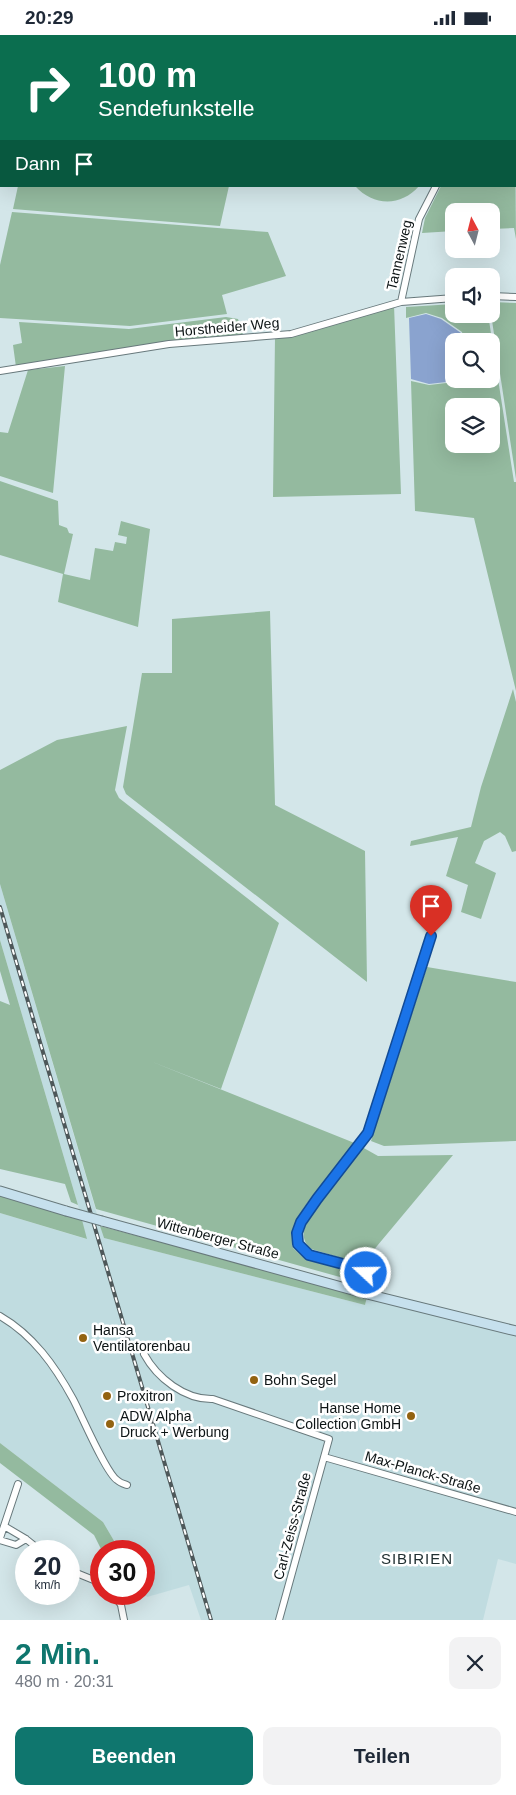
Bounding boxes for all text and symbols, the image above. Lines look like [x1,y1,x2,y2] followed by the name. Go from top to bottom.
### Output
[25,7,74,28] text: 20:29
[15,55,80,120] icon: right
[98,55,197,94] text: 100 m
[98,96,255,121] text: Sendefunkstelle
[70,150,98,178] icon: arrive
[15,153,60,174] text: Dann
[445,203,500,257] north arrow
[445,203,500,453] map controls
[383,218,415,292] street label: Tannenweg
[445,268,500,323] button: sound
[174,314,280,340] street label: Horstheider Weg
[445,333,500,388] button: search
[445,398,500,453] button: layers
[410,885,452,936] pin
[417,892,445,920] icon: arrive
[155,1214,281,1262] street label: Wittenberger Straße
[339,1246,391,1298] position arrow
[93,1322,190,1354] place label: Hansa Ventilatorenbau
[77,1332,89,1344] marker: Hansa Ventilatorenbau
[264,1372,336,1388] place label: Bohn Segel
[248,1374,260,1386] marker: Bohn Segel
[117,1388,173,1404] place label: Proxitron
[101,1390,113,1402] marker: Proxitron
[295,1400,401,1432] place label: Hanse Home Collection GmbH
[120,1408,229,1440] place label: ADW Alpha Druck + Werbung
[405,1410,417,1422] marker: Hanse Home Collection GmbH
[104,1418,116,1430] marker: ADW Alpha Druck + Werbung
[363,1448,483,1496] street label: Max-Planck-Straße
[270,1470,314,1581] street label: Carl-Zeiss-Straße
[90,1540,155,1605] speed limit sign: 30
[381,1550,453,1567] district label: SIBIRIEN
[34,1552,61,1580] text: 20
[34,1578,61,1592] text: km/h
[15,1637,100,1670] text: 2 Min.
[449,1637,501,1689] button: close
[15,1673,114,1690] text: 480 m · 20:31
[15,1727,253,1785] button: Beenden
[263,1727,501,1785] button: Teilen

